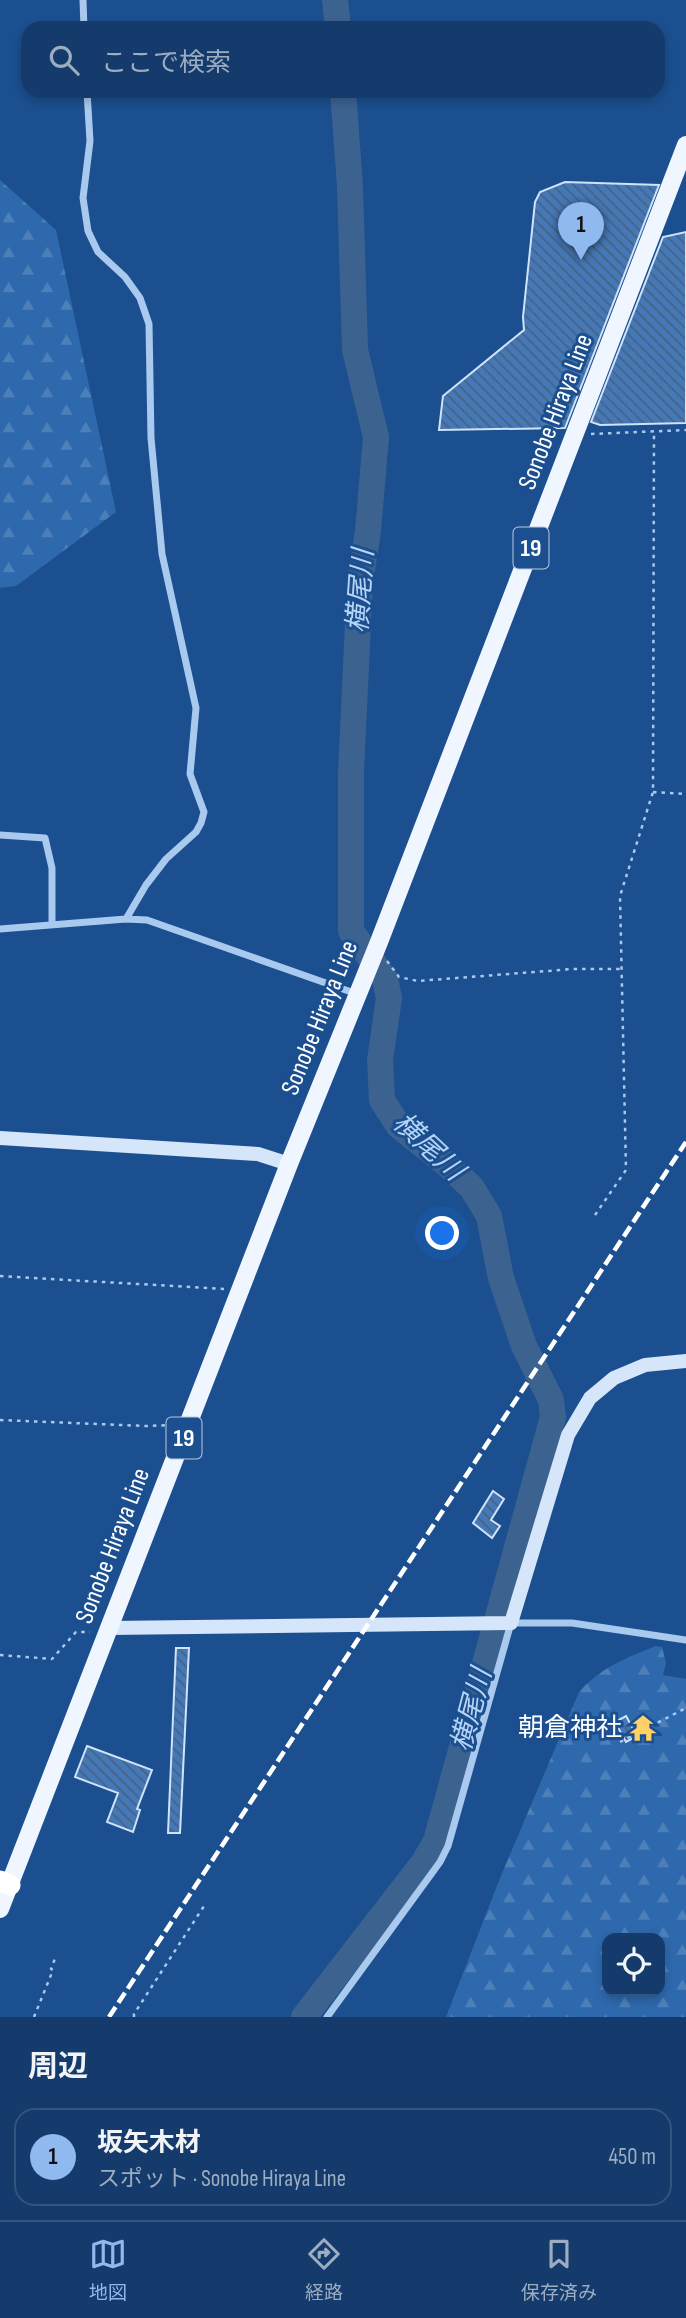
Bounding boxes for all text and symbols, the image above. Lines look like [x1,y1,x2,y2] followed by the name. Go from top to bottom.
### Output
[21,21,665,98] search box
[45,41,83,79] icon: search
[101,48,231,79] text: ここで検索
[558,202,604,260] pin: 1
[512,330,600,494] street label: Sonobe Hiraya Line
[514,528,548,568] road number: 19
[342,545,381,634] water label: 横尾川
[275,936,365,1100] street label: Sonobe Hiraya Line
[386,1106,472,1190] water label: 横尾川
[425,1216,459,1250] your location
[166,1418,202,1458] road number: 19
[69,1464,157,1628] street label: Sonobe Hiraya Line
[445,1662,500,1755] water label: 横尾川
[518,1713,622,1744] place label: 朝倉神社
[628,1713,658,1743] temple icon: 朝倉神社
[602,1933,665,1996] map controls
[602,1933,665,1996] button: locate
[28,2049,88,2085] text: 周辺
[97,2128,201,2159] text: 坂矢木材
[48,2143,58,2171] text: 1
[608,2143,656,2171] text: 450 m
[97,2165,346,2193] text: スポット · Sonobe Hiraya Line
[89,2235,127,2305] tab: 地図
[305,2235,343,2305] tab: 経路
[521,2235,597,2305] tab: 保存済み

